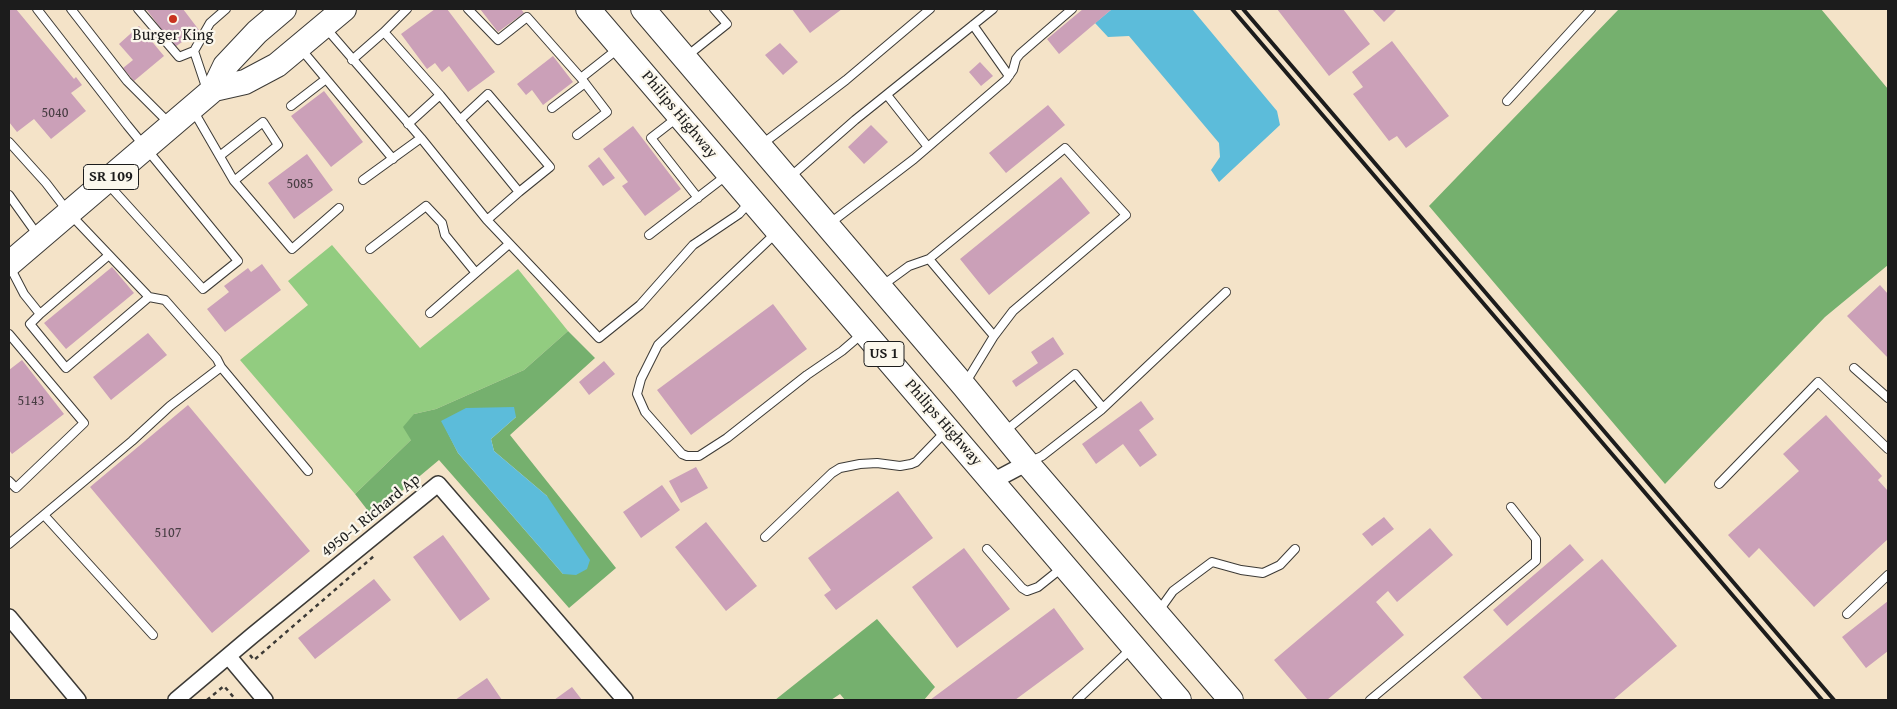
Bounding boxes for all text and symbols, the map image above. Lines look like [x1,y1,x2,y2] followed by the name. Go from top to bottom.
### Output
[167,13,179,25] marker: Burger King
[133,26,213,46] place label: Burger King
[637,67,721,163] street label: Philips Highway
[42,105,68,121] house number: 5040
[84,164,138,190] road number: SR 109
[287,176,313,192] house number: 5085
[864,342,904,366] road number: US 1
[900,376,986,470] street label: Philips Highway
[18,393,44,409] house number: 5143
[318,470,424,562] street label: 4950-1 Richard Ap
[155,525,181,541] house number: 5107

